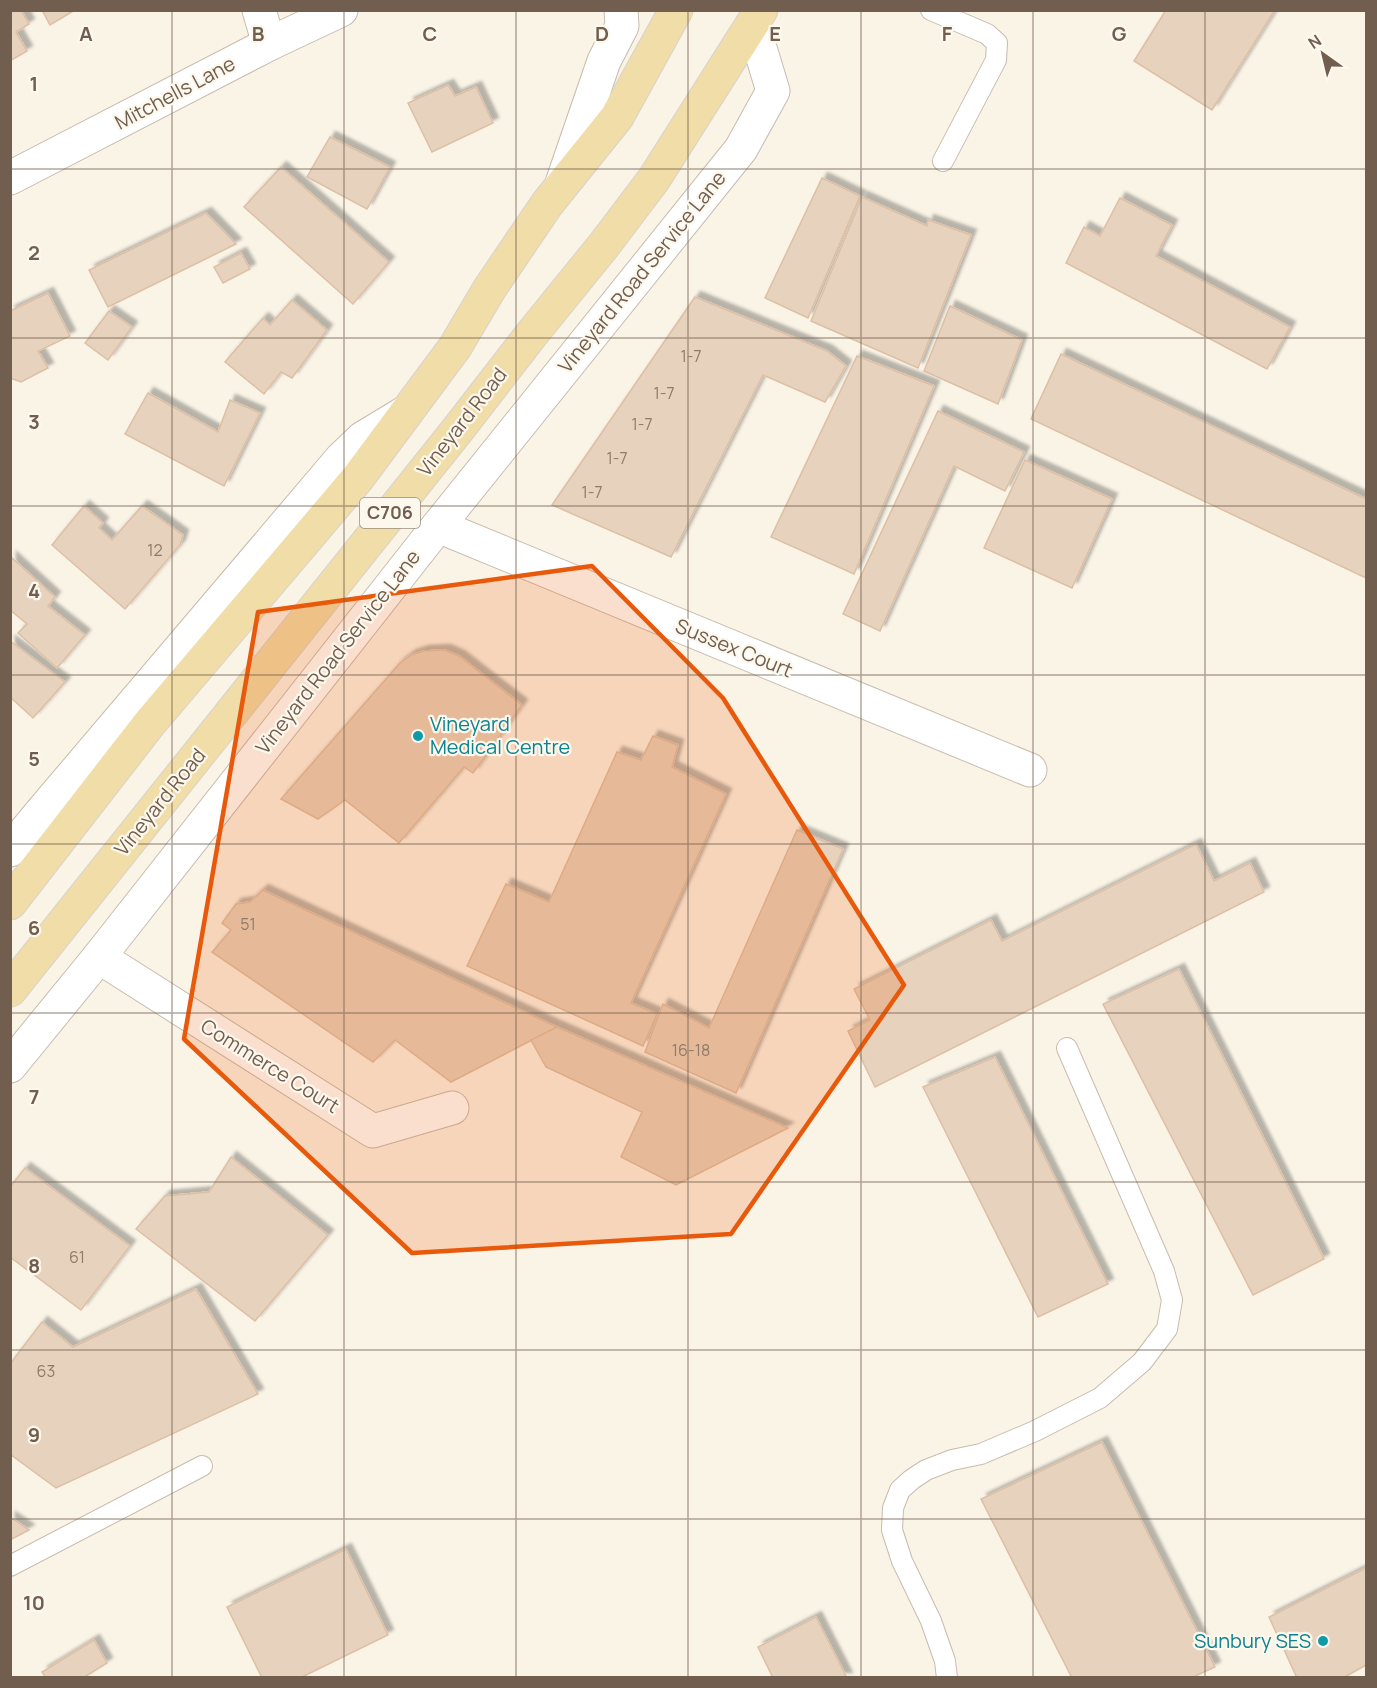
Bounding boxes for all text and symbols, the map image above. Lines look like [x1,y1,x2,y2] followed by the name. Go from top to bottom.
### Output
[79,20,93,47] text: A
[252,20,265,47] text: B
[423,20,437,47] text: C
[595,20,609,47] text: D
[769,20,781,47] text: E
[942,20,953,47] text: F
[1112,20,1127,47] text: G
[1293,24,1353,84] north arrow
[1304,29,1326,54] text: N
[110,50,240,136] street label: Mitchells Lane
[30,70,38,97] text: 1
[552,165,732,378] street label: Vineyard Road Service Lane
[28,239,40,266] text: 2
[681,345,702,367] house number: 1-7
[411,362,513,482] street label: Vineyard Road
[654,382,675,404] house number: 1-7
[28,408,40,435] text: 3
[632,413,653,435] house number: 1-7
[607,447,628,469] house number: 1-7
[582,481,603,503] house number: 1-7
[360,498,420,528] road number: C706
[147,539,163,561] house number: 12
[249,544,426,759] street label: Vineyard Road Service Lane
[28,577,40,604] text: 4
[672,612,797,683] street label: Sussex Court
[430,710,570,760] place label: Vineyard Medical Centre
[411,729,425,743] marker: Vineyard Medical Centre
[108,742,211,861] street label: Vineyard Road
[28,745,40,772] text: 5
[240,913,256,935] house number: 51
[28,914,40,941] text: 6
[196,1012,345,1119] street label: Commerce Court
[672,1039,710,1061] house number: 16-18
[29,1083,39,1110] text: 7
[69,1246,85,1268] house number: 61
[28,1252,40,1279] text: 8
[37,1360,55,1382] house number: 63
[28,1421,40,1448] text: 9
[23,1589,45,1616] text: 10
[1194,1627,1311,1654] place label: Sunbury SES
[1316,1634,1330,1648] marker: Sunbury SES

